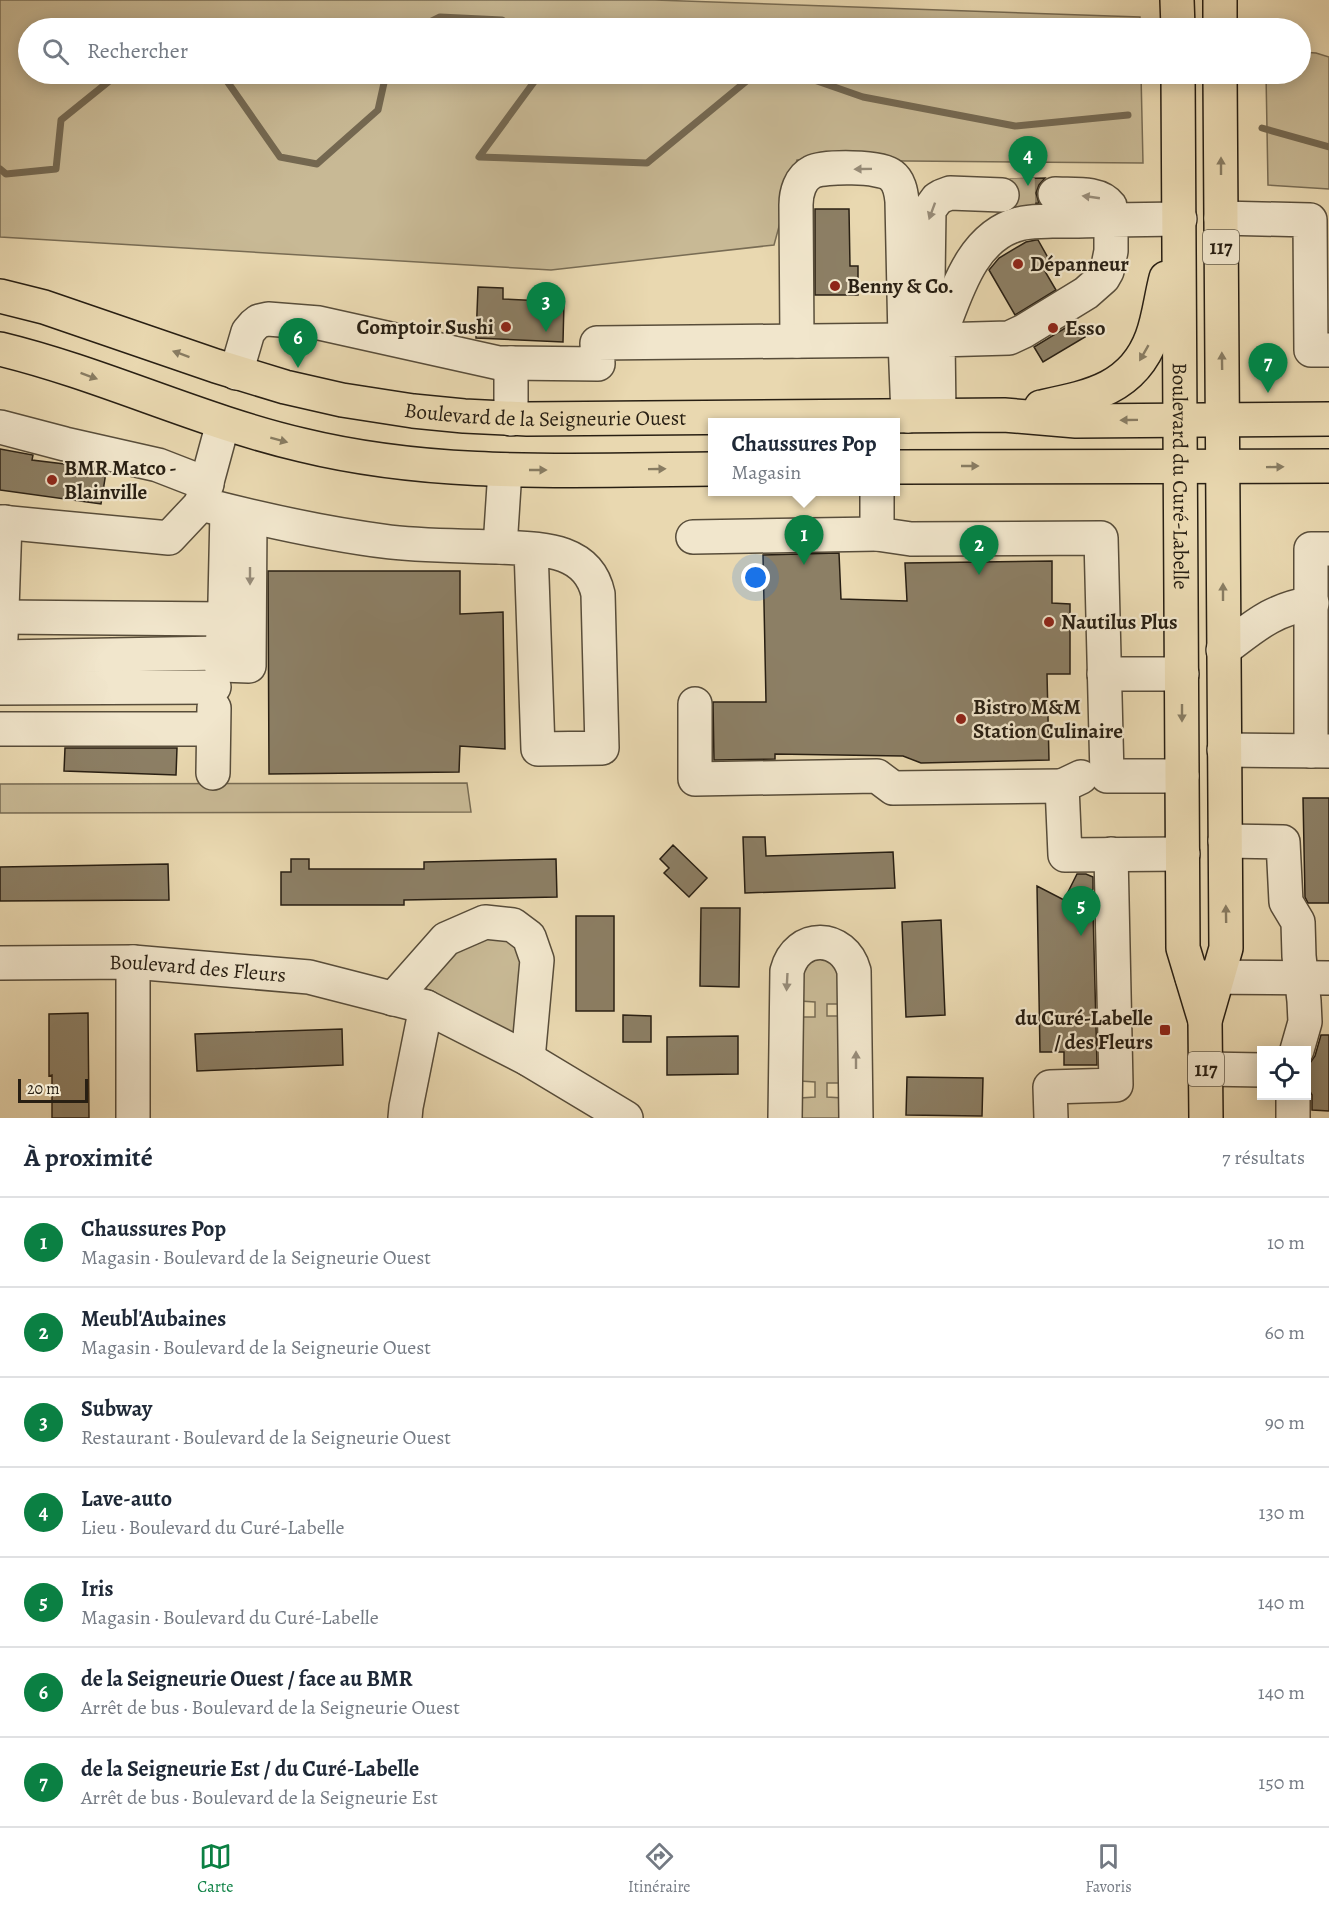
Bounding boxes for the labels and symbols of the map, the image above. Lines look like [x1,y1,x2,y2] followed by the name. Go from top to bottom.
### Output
[1008,136,1048,186] pin: 4
[1216,157,1225,176] one-way arrow
[853,164,872,174] one-way arrow
[1082,192,1101,201] one-way arrow
[926,202,936,220] one-way arrow
[1203,230,1239,264] road number: 117
[1030,250,1129,278] place label: Dépanneur
[1011,257,1025,271] marker: Dépanneur
[847,272,954,300] place label: Benny & Co.
[828,279,842,293] marker: Benny & Co.
[526,282,566,332] pin: 3
[357,313,494,341] place label: Comptoir Sushi
[1065,314,1106,342] place label: Esso
[278,318,318,368] pin: 6
[499,320,513,334] marker: Comptoir Sushi
[1046,321,1060,335] marker: Esso
[1248,344,1288,393] pin: 7
[1139,345,1149,362] one-way arrow
[172,349,190,358] one-way arrow
[1217,352,1227,371] one-way arrow
[1166,362,1195,590] street label: Boulevard du Curé-Labelle
[80,372,98,381] one-way arrow
[402,396,686,433] street label: Boulevard de la Seigneurie Ouest
[1119,415,1138,425] one-way arrow
[270,435,288,445] one-way arrow
[64,454,177,506] place label: BMR Matco - Blainville
[961,461,980,471] one-way arrow
[1266,462,1285,472] one-way arrow
[648,464,667,474] one-way arrow
[528,465,547,475] one-way arrow
[45,473,59,487] marker: BMR Matco - Blainville
[784,516,824,565] pin: 1
[960,526,998,575] pin: 2
[741,563,770,592] your location
[245,566,254,585] one-way arrow
[1218,582,1228,601] one-way arrow
[1061,608,1178,636] place label: Nautilus Plus
[1042,615,1056,629] marker: Nautilus Plus
[973,693,1123,745] place label: Bistro M&M Station Culinaire
[1177,704,1187,723] one-way arrow
[954,712,968,726] marker: Bistro M&M Station Culinaire
[1062,886,1100,936] pin: 5
[1221,905,1231,924] one-way arrow
[109,948,287,989] street label: Boulevard des Fleurs
[782,972,791,991] one-way arrow
[1015,1004,1153,1056] place label: du Curé-Labelle / des Fleurs
[1158,1023,1172,1037] marker: du Curé-Labelle / des Fleurs
[851,1050,861,1069] one-way arrow
[1188,1052,1224,1086] road number: 117
[18,1076,88,1104] scale bar

